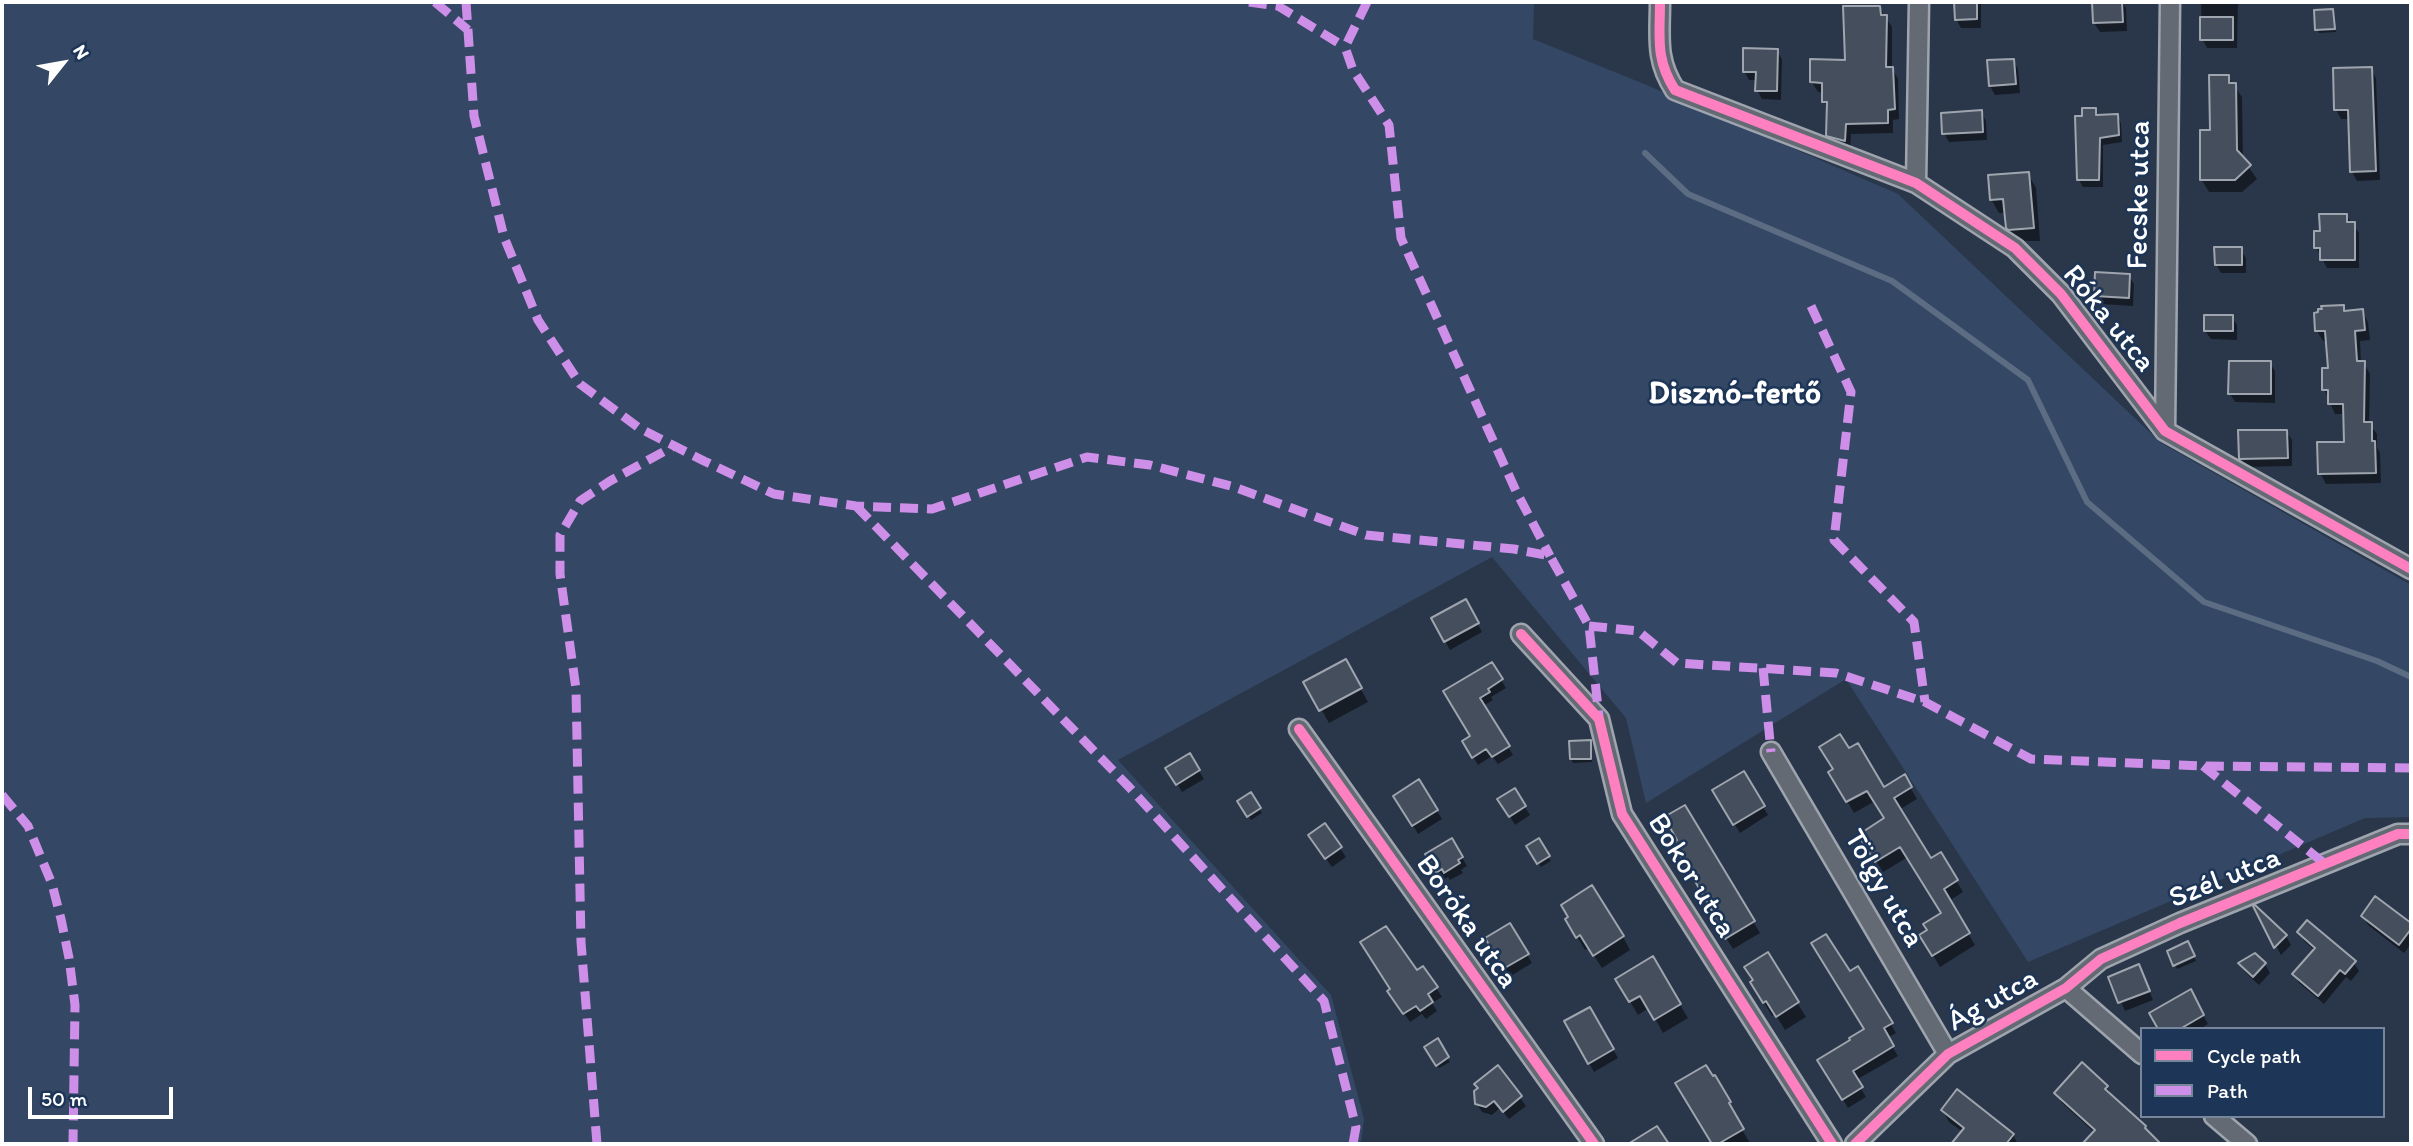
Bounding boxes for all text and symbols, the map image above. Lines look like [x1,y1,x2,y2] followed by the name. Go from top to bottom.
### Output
[28,28,98,98] north arrow
[68,40,95,63] text: N
[2121,120,2159,270] street label: Fecske utca
[2054,258,2162,380] street label: Róka utca
[1649,376,1821,414] district label: Disznó-fertő
[1639,807,1743,945] street label: Bokor utca
[1835,824,1931,954] street label: Tölgy utca
[2164,840,2286,918] street label: Szél utca
[1407,848,1525,996] street label: Boróka utca
[1942,962,2044,1040] street label: Ág utca
[2140,1027,2385,1118] legend
[2207,1043,2301,1068] text: Cycle path
[32,1072,177,1116] scale bar
[2207,1078,2248,1103] text: Path
[41,1086,87,1111] text: 50 m

